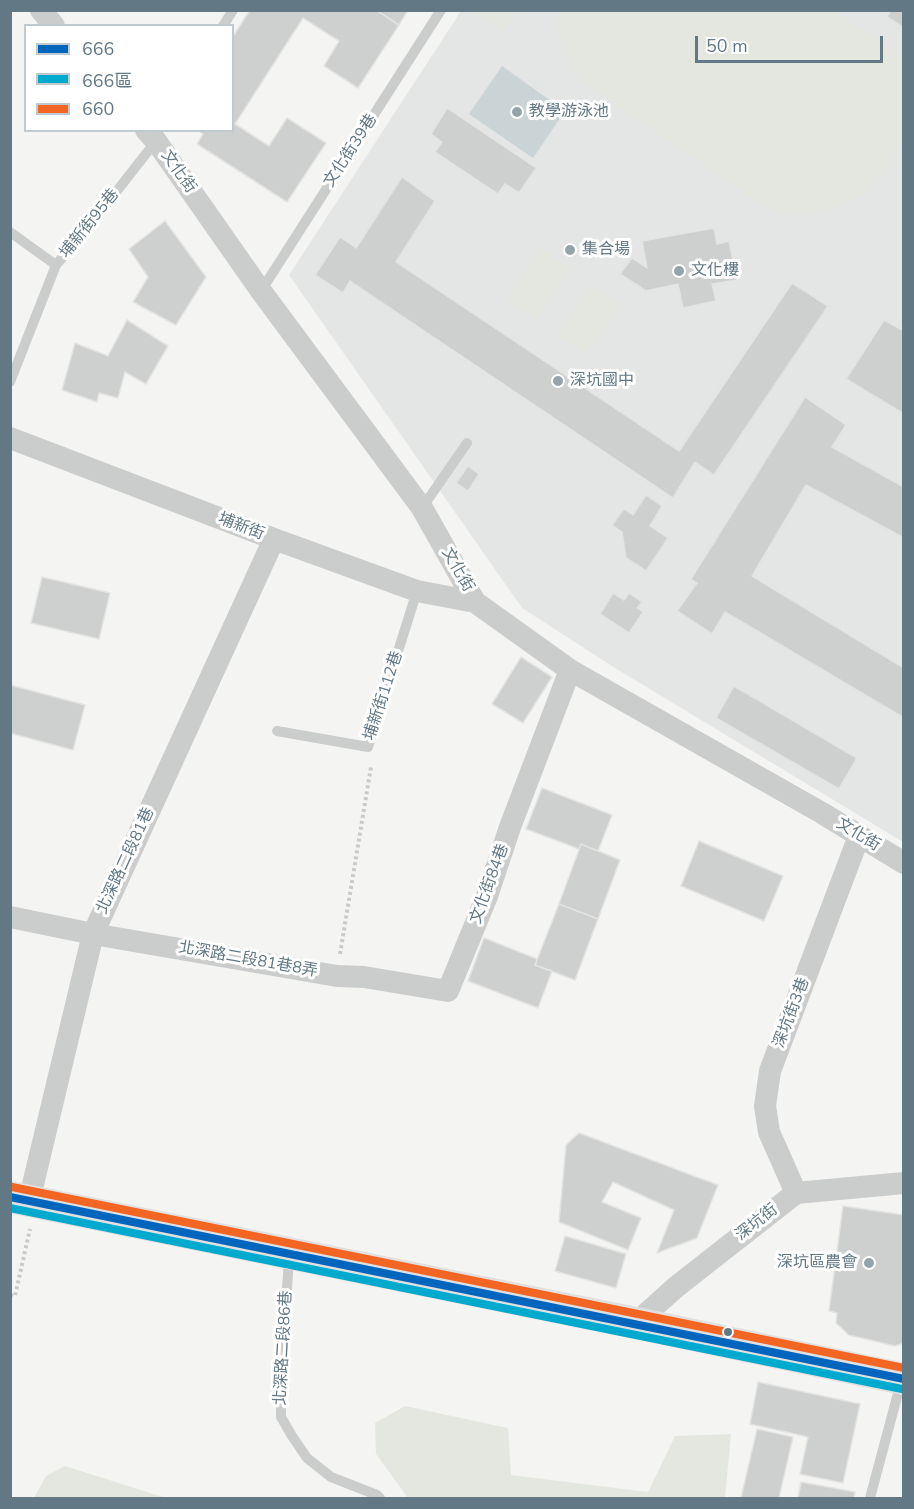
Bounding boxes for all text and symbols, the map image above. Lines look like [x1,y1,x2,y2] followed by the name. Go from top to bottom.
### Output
[24,24,234,132] legend
[698,24,886,62] scale bar
[706,34,748,58] text: 50 m
[82,37,114,61] text: 666
[82,69,132,93] text: 666區
[82,97,114,121] text: 660
[529,102,609,122] place label: 教學游泳池
[510,105,524,119] marker: 教學游泳池
[320,111,382,191] street label: 文化街39巷
[156,147,200,197] street label: 文化街
[56,186,124,262] street label: 埔新街95巷
[582,240,630,260] place label: 集合場
[563,243,577,257] marker: 集合場
[691,261,739,281] place label: 文化樓
[672,264,686,278] marker: 文化樓
[570,371,634,391] place label: 深坑國中
[551,374,565,388] marker: 深坑國中
[215,509,267,545] street label: 埔新街
[437,544,477,596] street label: 文化街
[361,649,407,743] street label: 埔新街112巷
[93,805,159,917] street label: 北深路二段81巷
[832,814,884,856] street label: 文化街
[467,842,513,926] street label: 文化街84巷
[177,938,319,982] street label: 北深路二段81巷8弄
[770,975,814,1051] street label: 深坑街3巷
[732,1201,782,1245] street label: 深坑街
[777,1253,857,1273] place label: 深坑區農會
[862,1256,876,1270] marker: 深坑區農會
[271,1290,297,1406] street label: 北深路二段86巷
[722,1326,734,1338] unlabelled marker

